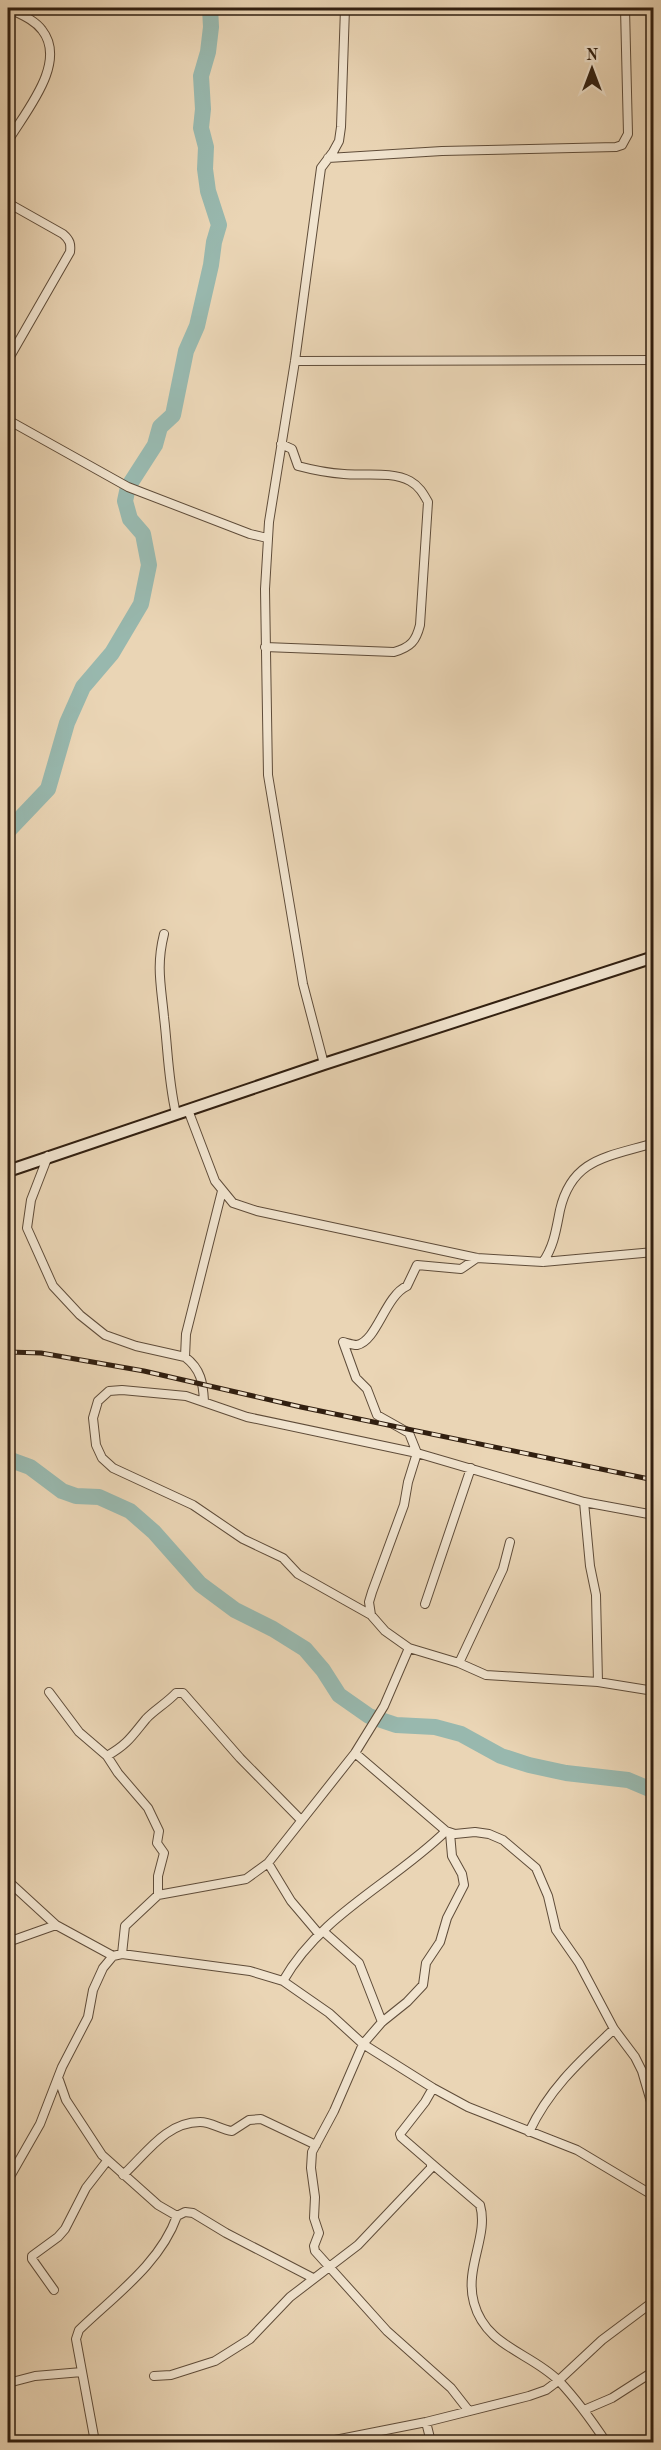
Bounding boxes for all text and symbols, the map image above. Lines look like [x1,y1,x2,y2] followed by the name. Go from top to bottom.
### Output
[562,39,622,99] north arrow
[586,48,599,64] text: N

